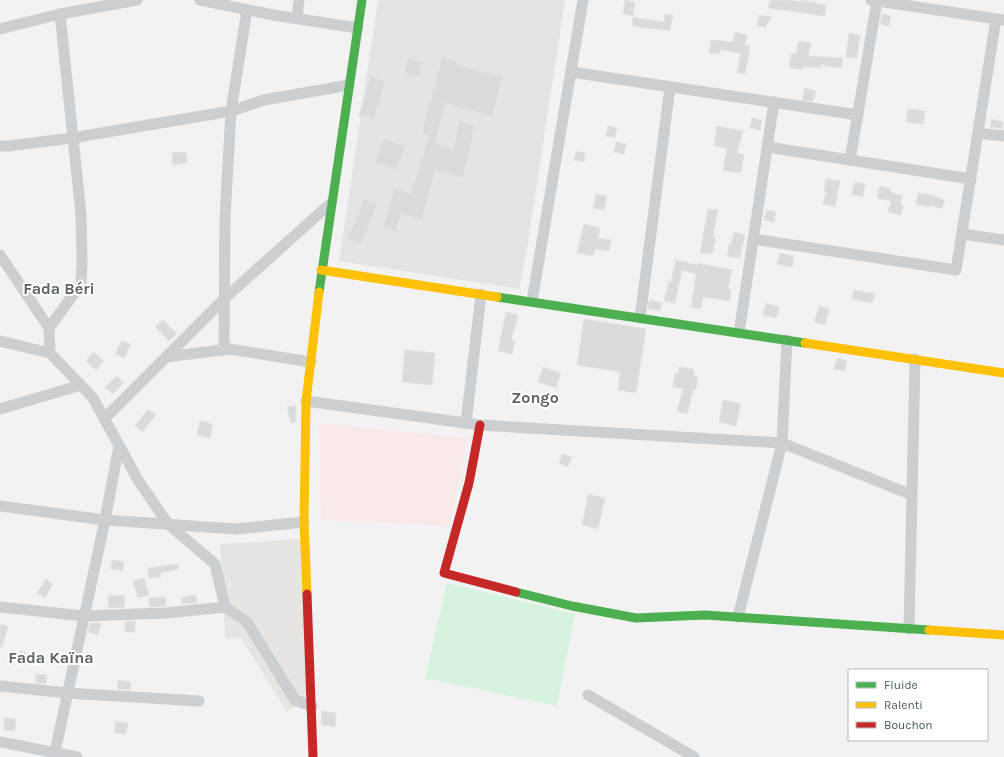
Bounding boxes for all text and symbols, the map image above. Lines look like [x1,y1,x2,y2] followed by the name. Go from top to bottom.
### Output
[23,279,95,298] district label: Fada Béri
[511,388,559,407] district label: Zongo
[8,648,94,667] district label: Fada Kaïna
[848,669,988,741] legend
[884,678,918,692] text: Fluide
[884,698,923,712] text: Ralenti
[884,718,933,732] text: Bouchon

